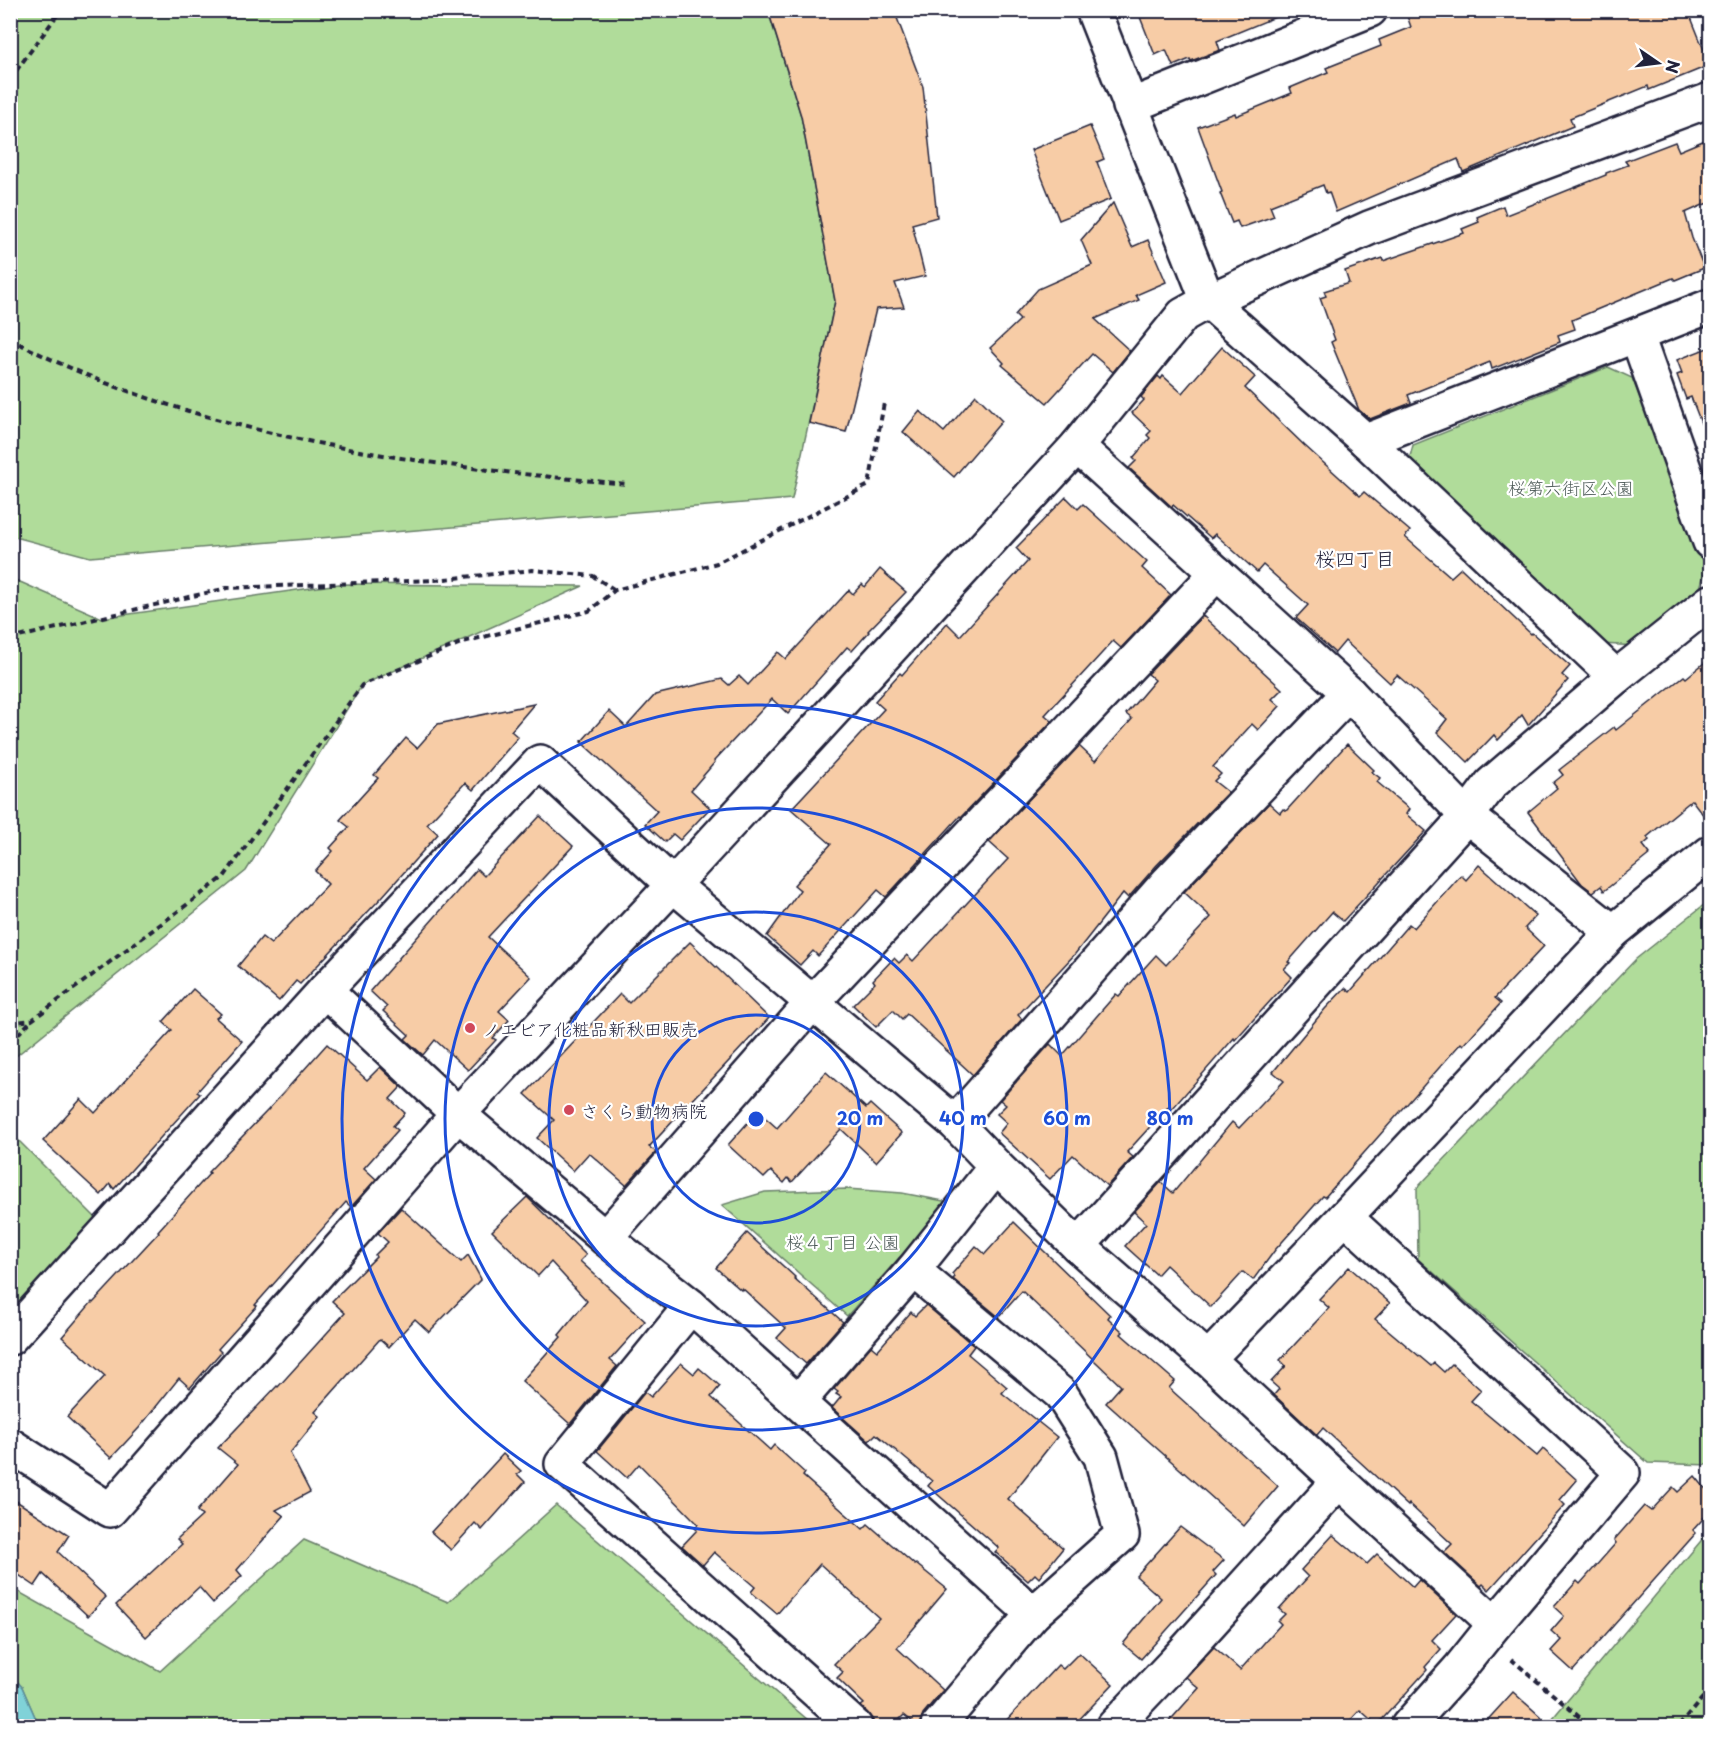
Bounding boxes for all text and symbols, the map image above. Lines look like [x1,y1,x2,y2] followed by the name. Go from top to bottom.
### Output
[1628,33,1688,93] north arrow
[1660,58,1687,76] text: N
[1508,474,1634,501] park label: 桜第六街区公園
[1315,543,1395,573] district label: 桜四丁目
[482,1015,698,1042] place label: ノエビア化粧品新秋田販売
[463,1021,477,1035] marker: ノエビア化粧品新秋田販売
[581,1097,707,1124] place label: さくら動物病院
[562,1103,576,1117] marker: さくら動物病院
[837,1104,883,1131] text: 20 m
[939,1104,987,1131] text: 40 m
[1043,1104,1091,1131] text: 60 m
[1146,1104,1194,1131] text: 80 m
[746,1109,766,1129] centre of rings
[786,1228,900,1255] park label: 桜４丁目 公園

